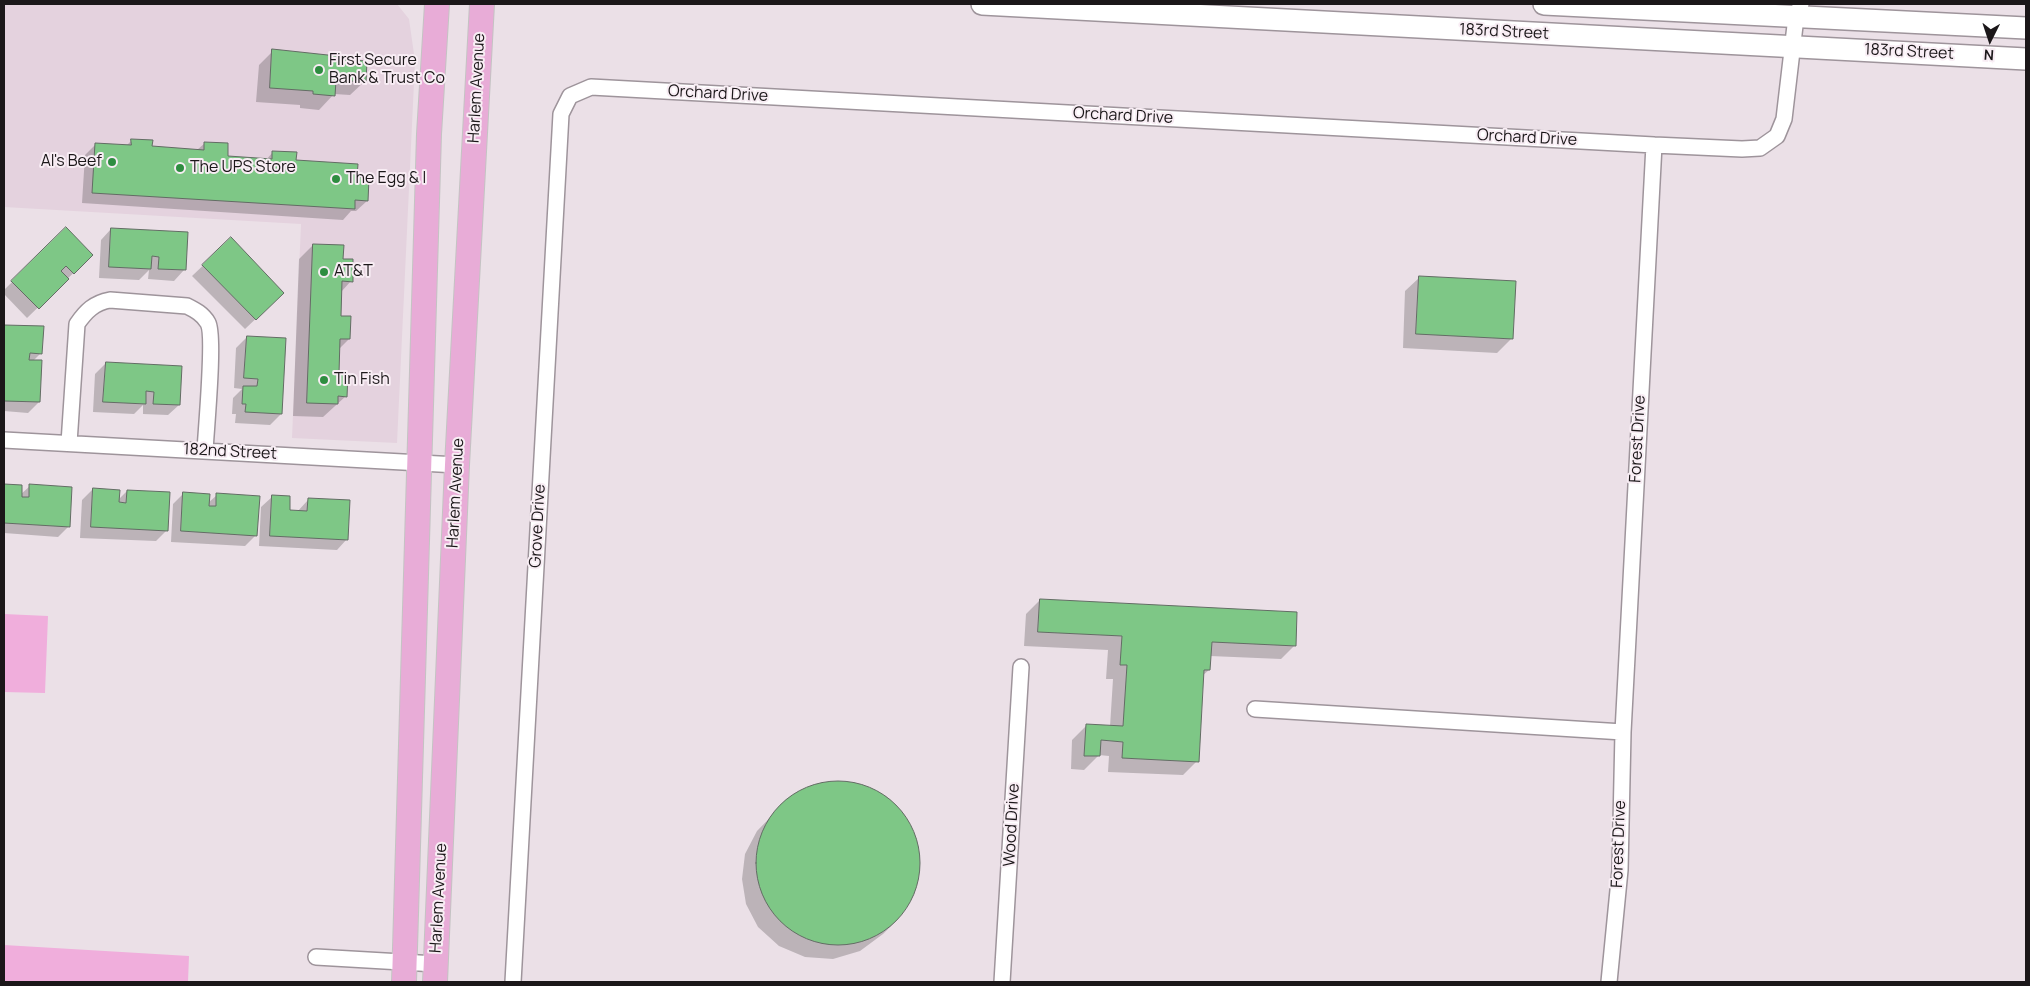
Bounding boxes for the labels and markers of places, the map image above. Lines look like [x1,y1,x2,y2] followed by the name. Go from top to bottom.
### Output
[329,51,445,89] place label: First Secure Bank & Trust Co
[313,64,325,76] marker: First Secure Bank & Trust Co
[41,152,102,172] place label: Al's Beef
[106,156,118,168] marker: Al's Beef
[190,158,296,178] place label: The UPS Store
[174,162,186,174] marker: The UPS Store
[346,169,426,189] place label: The Egg & I
[330,173,342,185] marker: The Egg & I
[334,262,373,282] place label: AT&T
[318,266,330,278] marker: AT&T
[334,370,390,390] place label: Tin Fish
[318,374,330,386] marker: Tin Fish

